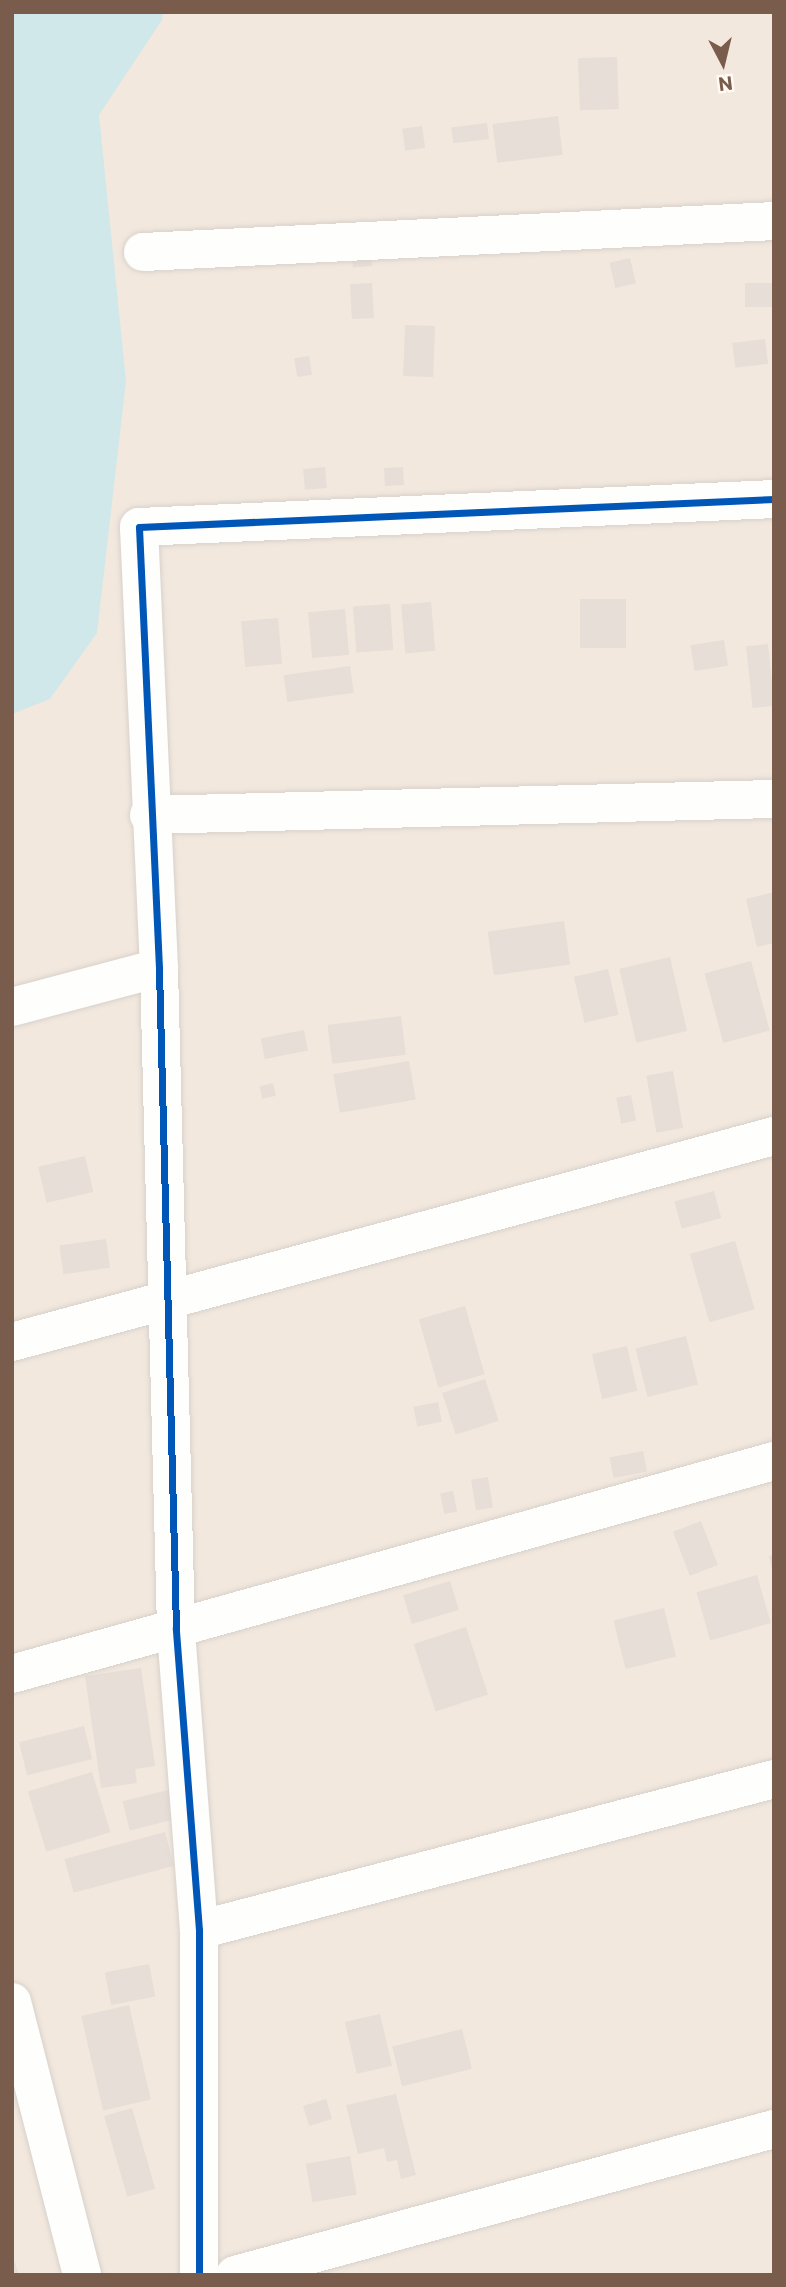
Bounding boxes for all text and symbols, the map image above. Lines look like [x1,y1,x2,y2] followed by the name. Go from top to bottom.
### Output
[688,28,758,98] north arrow
[717,72,734,97] text: N

